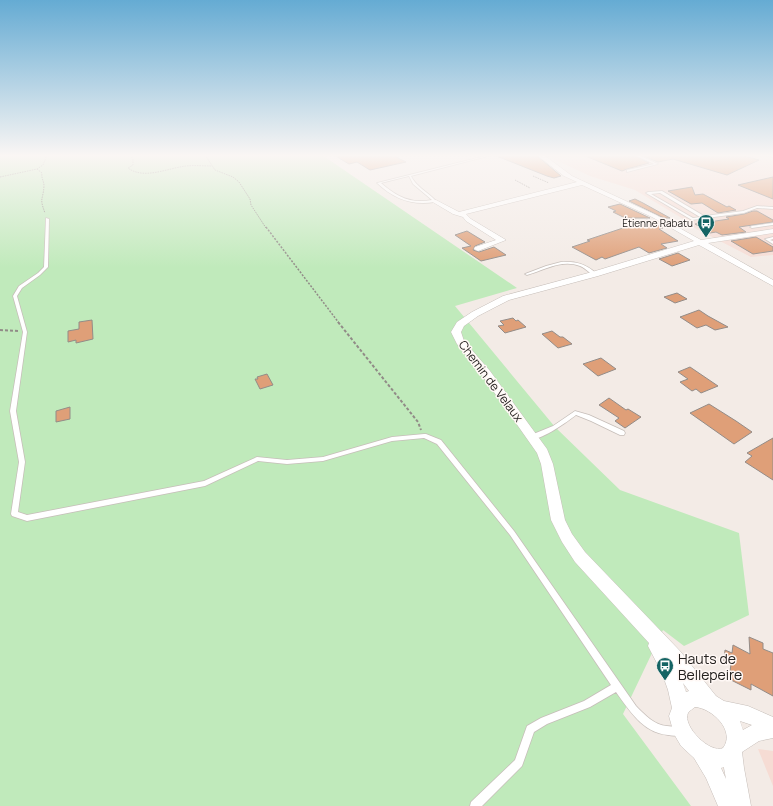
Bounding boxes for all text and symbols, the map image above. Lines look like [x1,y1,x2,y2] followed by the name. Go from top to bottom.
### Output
[696,213,716,238] bus stop icon: Étienne Rabatu
[622,216,693,230] place label: Étienne Rabatu
[455,337,528,426] street label: Chemin de Velaux
[678,649,742,684] place label: Hauts de Bellepeire
[655,656,675,681] bus stop icon: Hauts de Bellepeire

